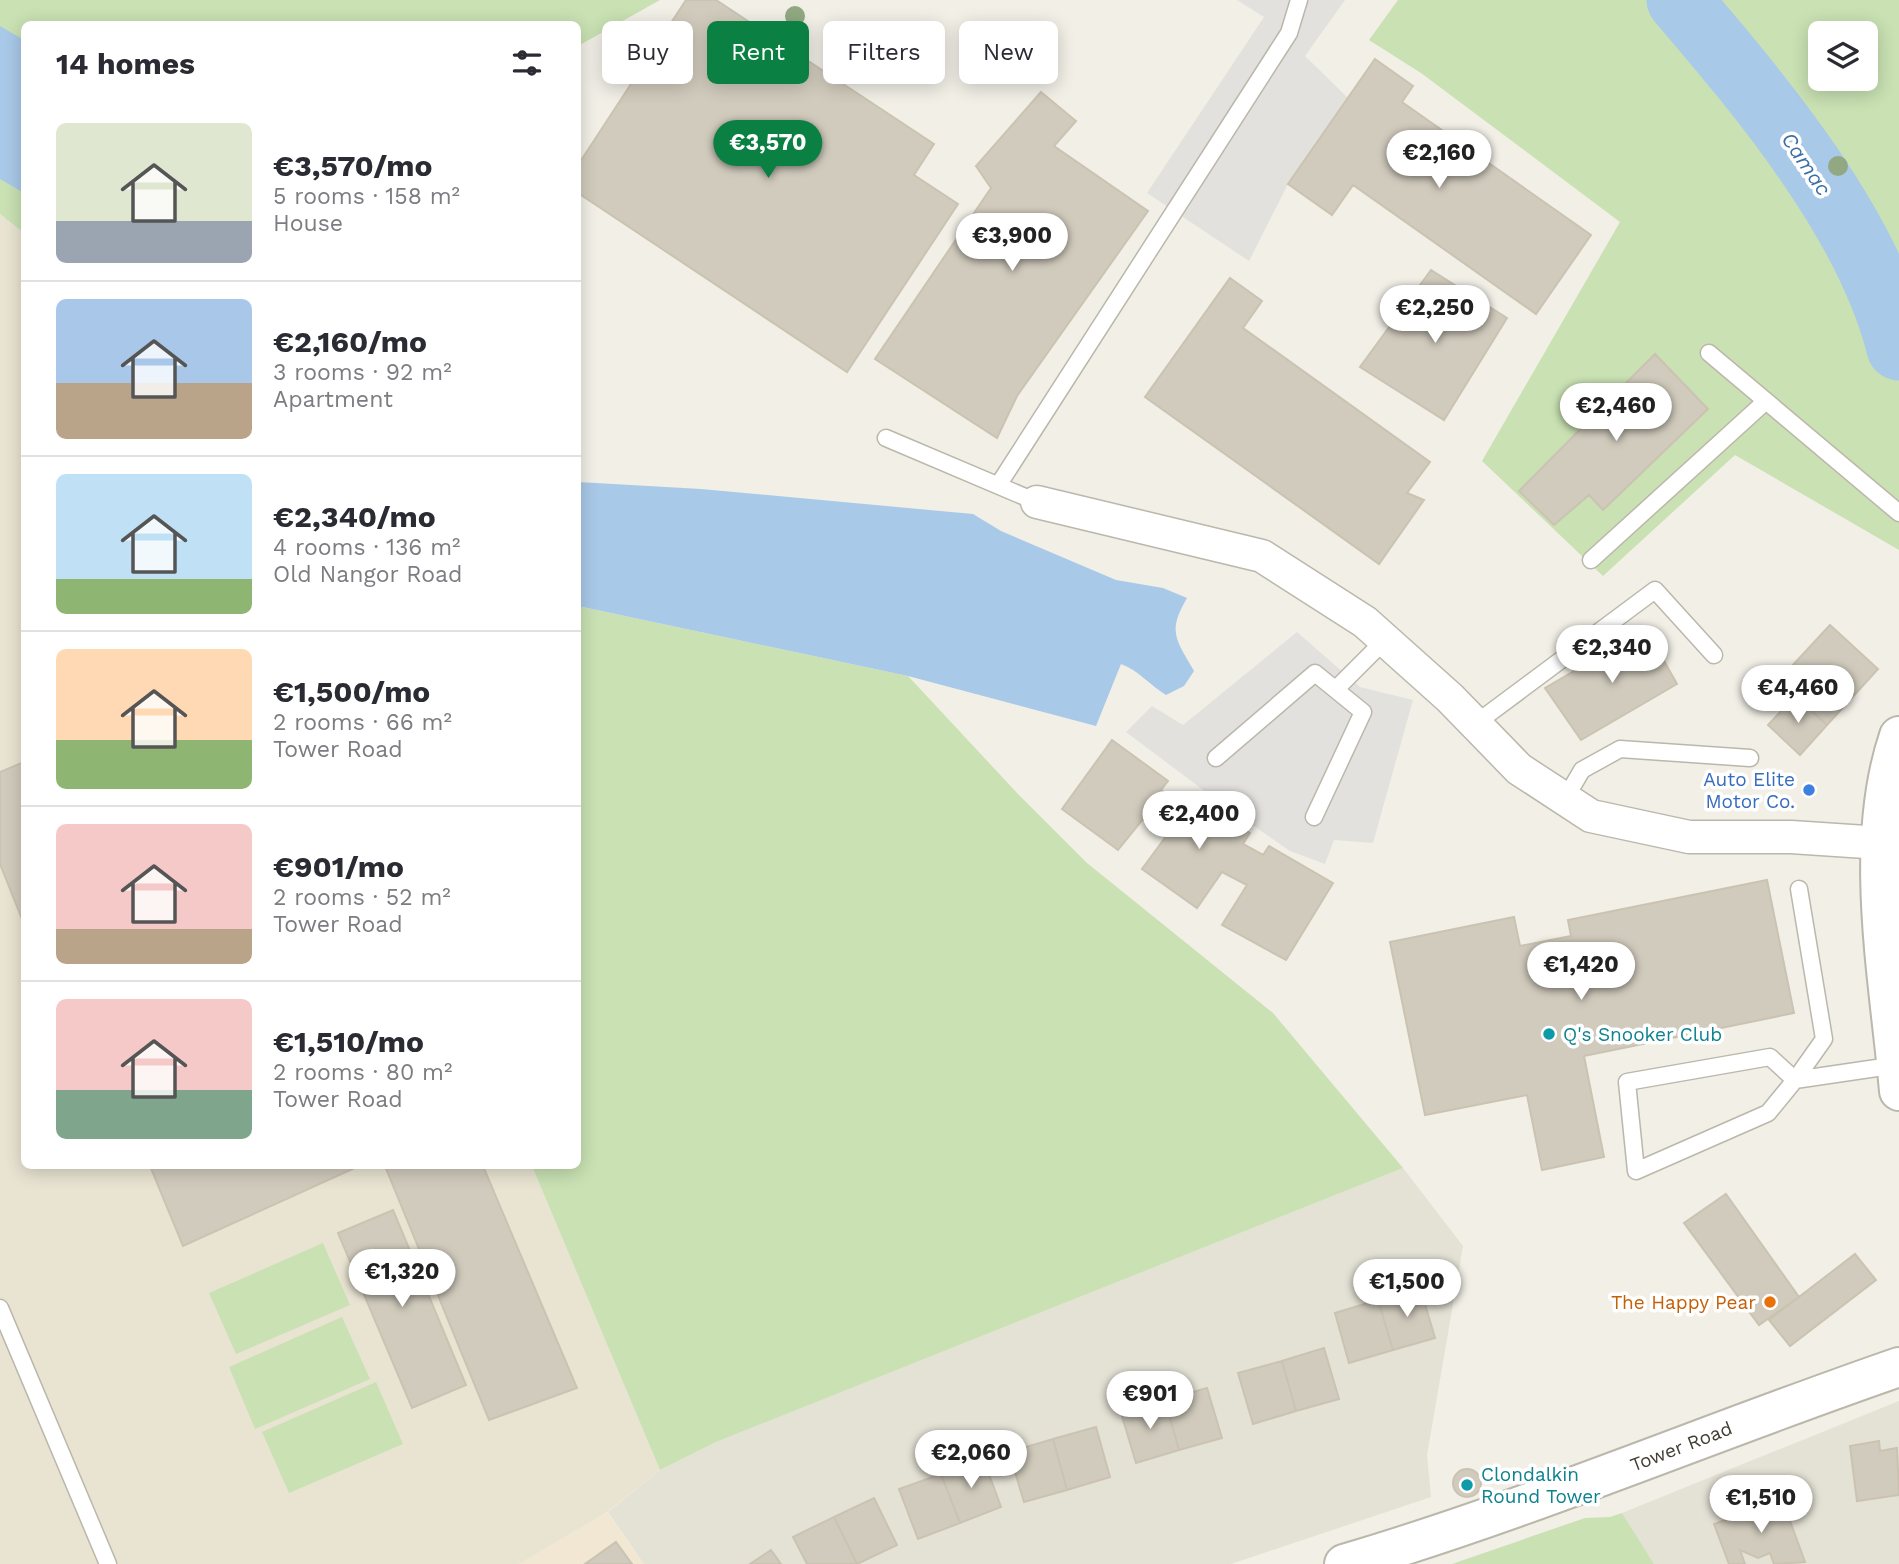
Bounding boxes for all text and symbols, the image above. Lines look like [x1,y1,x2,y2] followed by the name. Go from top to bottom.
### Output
[602,21,693,84] chip: Buy
[707,21,809,84] chip: Rent
[823,21,945,84] chip: Filters
[959,21,1058,84] chip: New
[1808,21,1878,91] map controls
[1808,21,1878,91] button: layers
[508,44,546,82] icon: filters
[56,46,195,81] text: 14 homes
[711,120,825,180] pin: €3,570
[1776,127,1837,200] water label: Camac
[729,129,807,156] text: €3,570
[1382,130,1496,190] pin: €2,160
[1402,139,1476,166] text: €2,160
[273,148,432,183] text: €3,570/mo
[112,151,196,235] icon: home
[273,183,460,210] text: 5 rooms · 158 m²
[273,210,343,237] text: House
[955,214,1069,273] pin: €3,900
[972,222,1052,249] text: €3,900
[1378,286,1492,345] pin: €2,250
[1396,294,1474,321] text: €2,250
[273,324,427,359] text: €2,160/mo
[112,327,196,411] icon: home
[273,359,452,386] text: 3 rooms · 92 m²
[1559,384,1673,443] pin: €2,460
[273,386,393,413] text: Apartment
[1576,392,1656,419] text: €2,460
[273,499,436,534] text: €2,340/mo
[112,502,196,586] icon: home
[273,534,461,561] text: 4 rooms · 136 m²
[273,561,462,588] text: Old Nangor Road
[1555,626,1669,685] pin: €2,340
[1572,634,1652,661] text: €2,340
[1741,666,1855,725] pin: €4,460
[273,674,430,709] text: €1,500/mo
[1757,674,1839,701] text: €4,460
[112,677,196,761] icon: home
[273,709,452,736] text: 2 rooms · 66 m²
[273,736,403,763] text: Tower Road
[1703,768,1795,813] place label: Auto Elite Motor Co.
[1801,782,1817,798] marker: Auto Elite Motor Co.
[1142,792,1256,851] pin: €2,400
[1159,800,1239,827] text: €2,400
[273,849,404,884] text: €901/mo
[112,852,196,936] icon: home
[273,884,451,911] text: 2 rooms · 52 m²
[273,911,403,938] text: Tower Road
[1524,942,1638,1002] pin: €1,420
[1543,951,1619,978] text: €1,420
[1563,1023,1722,1046] place label: Q's Snooker Club
[273,1024,424,1059] text: €1,510/mo
[1541,1026,1557,1042] marker: Q's Snooker Club
[112,1027,196,1111] icon: home
[273,1059,452,1086] text: 2 rooms · 80 m²
[273,1086,403,1113] text: Tower Road
[345,1250,459,1309] pin: €1,320
[365,1258,439,1285] text: €1,320
[1350,1260,1464,1319] pin: €1,500
[1369,1268,1445,1295] text: €1,500
[1611,1291,1756,1314] place label: The Happy Pear
[1762,1294,1778,1310] marker: The Happy Pear
[1109,1372,1191,1431] pin: €901
[1122,1380,1178,1407] text: €901
[1627,1417,1735,1476] street label: Tower Road
[914,1430,1028,1490] pin: €2,060
[931,1439,1011,1466] text: €2,060
[1481,1463,1601,1508] place label: Clondalkin Round Tower
[1704,1476,1818,1535] pin: €1,510
[1459,1477,1475,1493] marker: Clondalkin Round Tower
[1726,1484,1796,1511] text: €1,510

